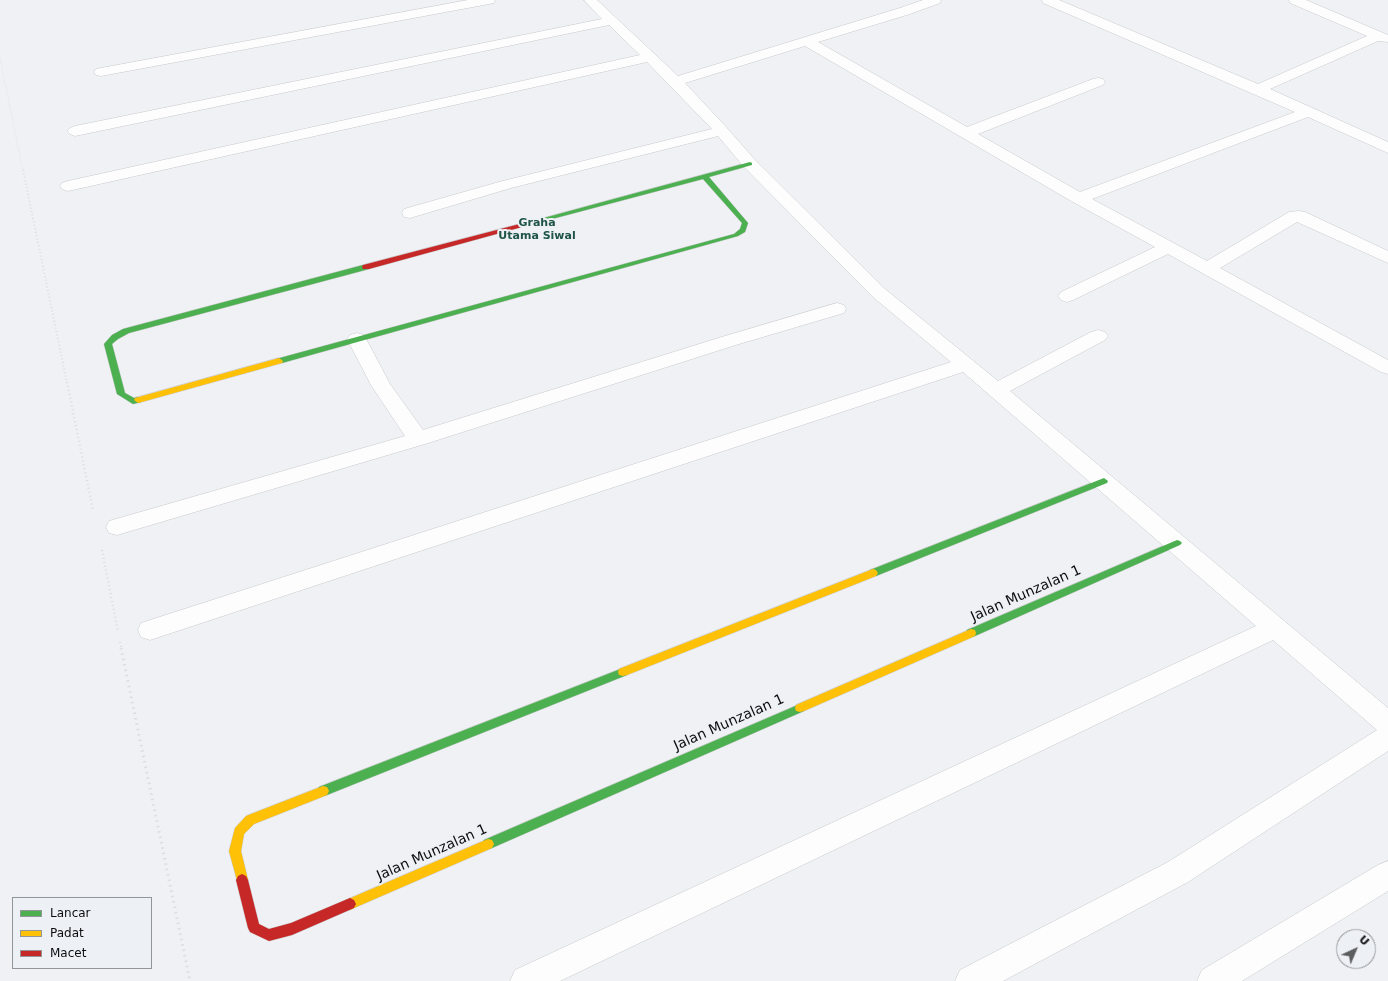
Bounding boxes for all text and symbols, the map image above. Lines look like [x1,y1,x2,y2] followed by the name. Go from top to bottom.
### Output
[498,216,576,242] district label: Graha Utama Siwal
[968,562,1084,626] street label: Jalan Munzalan 1
[671,691,787,755] street label: Jalan Munzalan 1
[374,821,490,885] street label: Jalan Munzalan 1
[12,897,152,969] legend
[50,906,91,920] text: Lancar
[50,926,84,940] text: Padat
[1336,929,1376,969] north arrow
[1356,933,1372,949] text: U
[50,946,86,960] text: Macet

